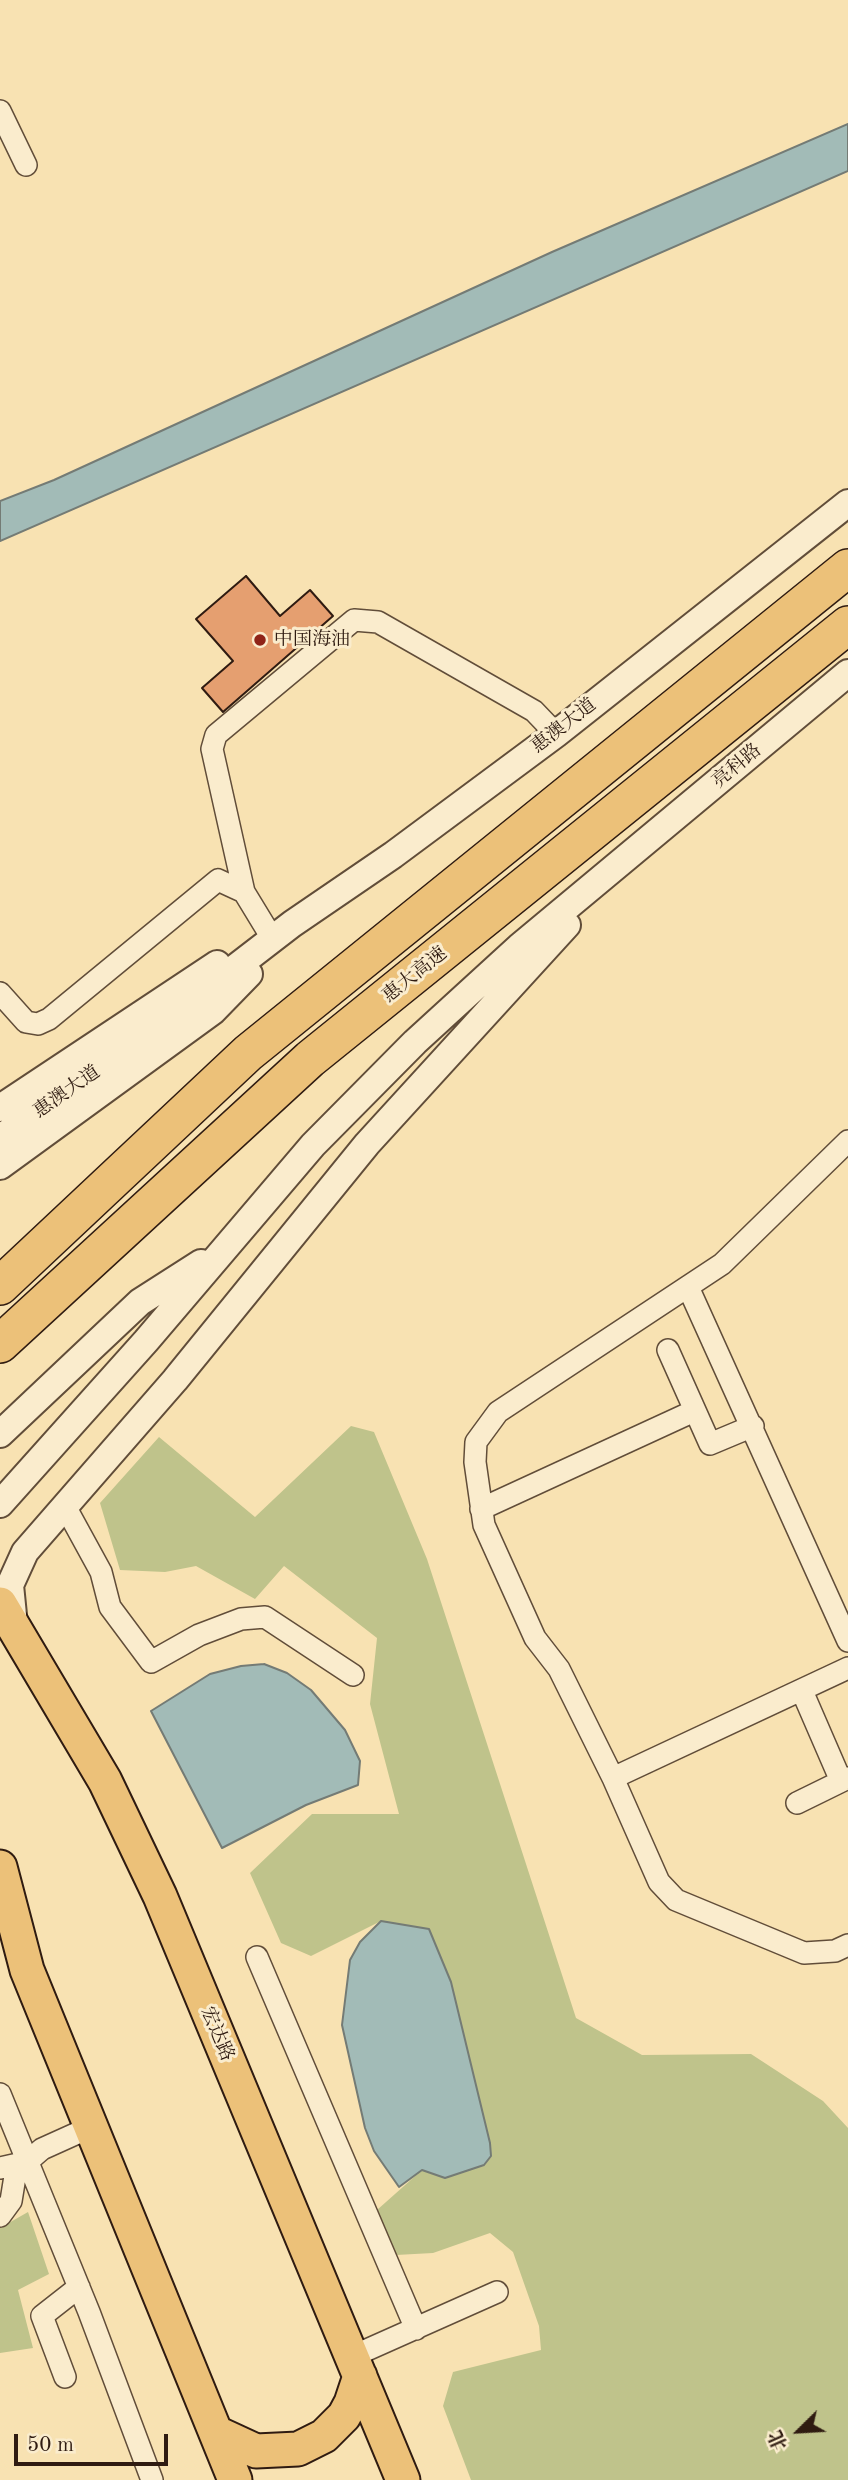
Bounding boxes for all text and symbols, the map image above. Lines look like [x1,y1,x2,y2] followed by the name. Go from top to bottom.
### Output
[274,629,350,651] place label: 中国海油
[252,632,268,648] marker: 中国海油
[527,694,601,758] street label: 惠澳大道
[708,739,766,793] street label: 亮科路
[378,942,452,1008] street label: 惠大高速
[29,1061,105,1123] street label: 惠澳大道
[195,2003,239,2065] street label: 宏达路
[764,2396,834,2466] north arrow
[18,2420,172,2464] scale bar
[767,2427,792,2452] text: 北
[27,2435,74,2456] text: 50 m

